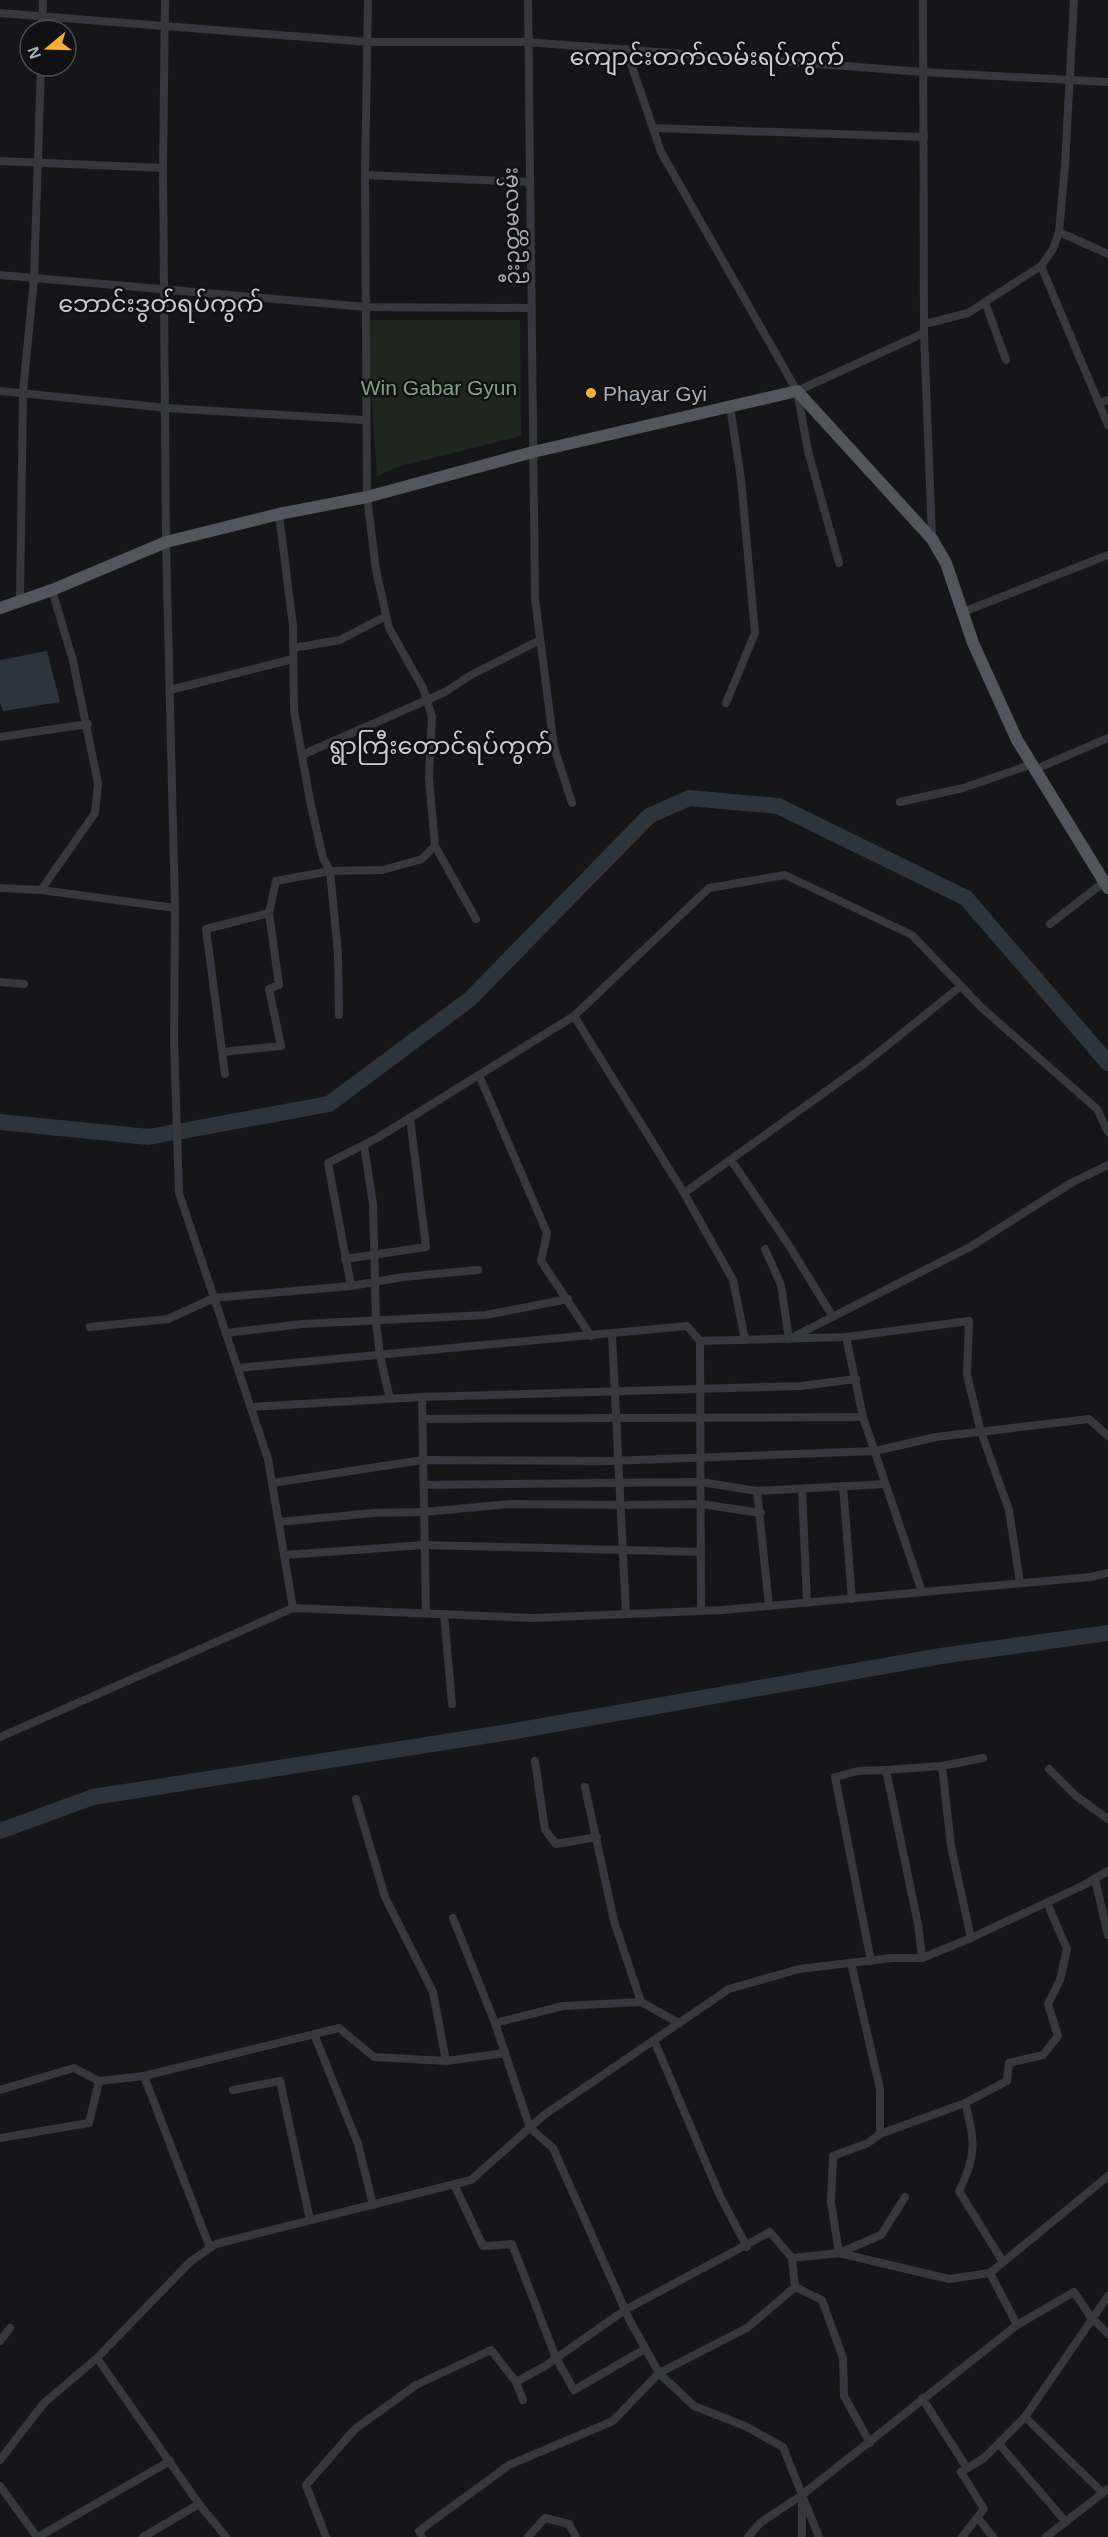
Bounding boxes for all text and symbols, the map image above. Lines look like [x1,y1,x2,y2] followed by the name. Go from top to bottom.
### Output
[18,18,78,78] north arrow
[569,41,845,76] district label: ကျောင်းတက်လမ်းရပ်ကွက်
[24,44,44,61] text: N
[494,167,530,285] street label: ဦးဥတ္တမလမ်း
[58,288,264,323] district label: ဘောင်းဒွတ်ရပ်ကွက်
[361,376,517,399] park label: Win Gabar Gyun
[603,382,707,405] place label: Phayar Gyi
[584,386,598,400] marker: Phayar Gyi
[329,730,553,765] district label: ရွာကြီးတောင်ရပ်ကွက်

